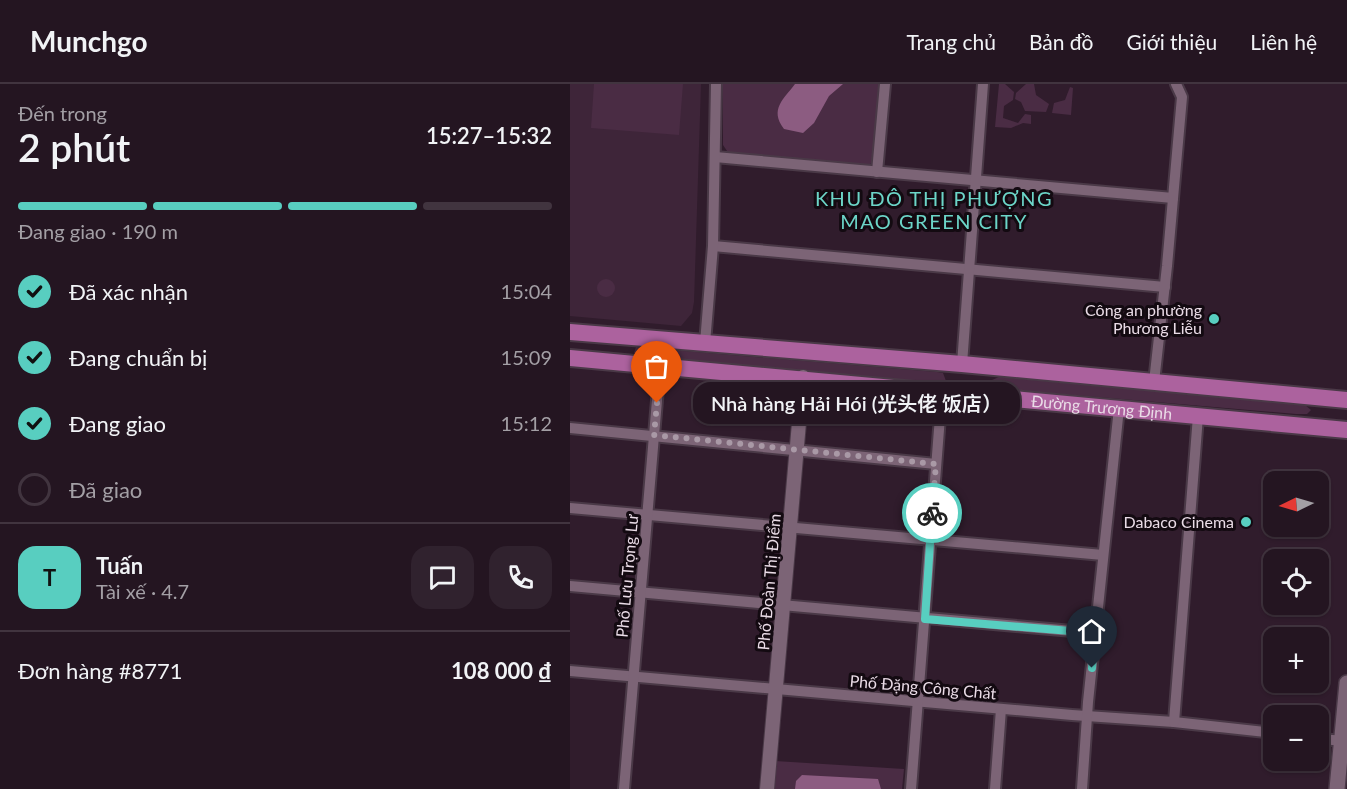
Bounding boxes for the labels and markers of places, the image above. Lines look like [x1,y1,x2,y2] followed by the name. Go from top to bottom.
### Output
[1085,300,1202,337] place label: Công an phường Phương Liễu
[1207,312,1221,326] marker: Công an phường Phương Liễu
[631,341,682,403] pin
[693,382,1020,424] callout: Nhà hàng Hải Hói (光头佬 饭店）
[1123,512,1234,531] place label: Dabaco Cinema
[1239,515,1253,529] marker: Dabaco Cinema
[1066,606,1117,668] pin

